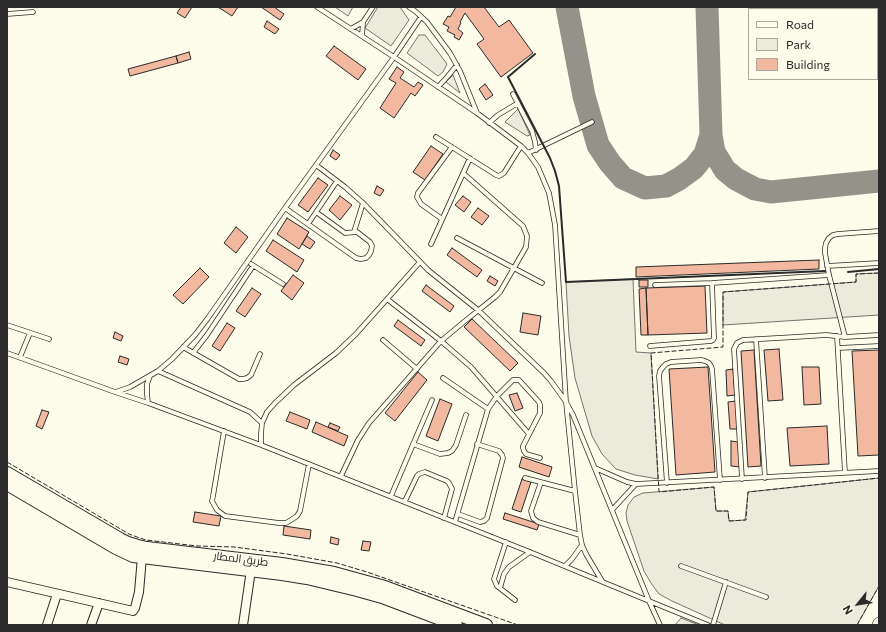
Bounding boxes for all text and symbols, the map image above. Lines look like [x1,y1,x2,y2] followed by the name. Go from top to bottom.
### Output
[748,8,878,80] legend
[786,17,814,31] text: Road
[786,37,811,51] text: Park
[786,57,830,71] text: Building
[213,549,269,569] street label: طريق المطار
[838,584,878,624] north arrow
[839,603,855,617] text: N

